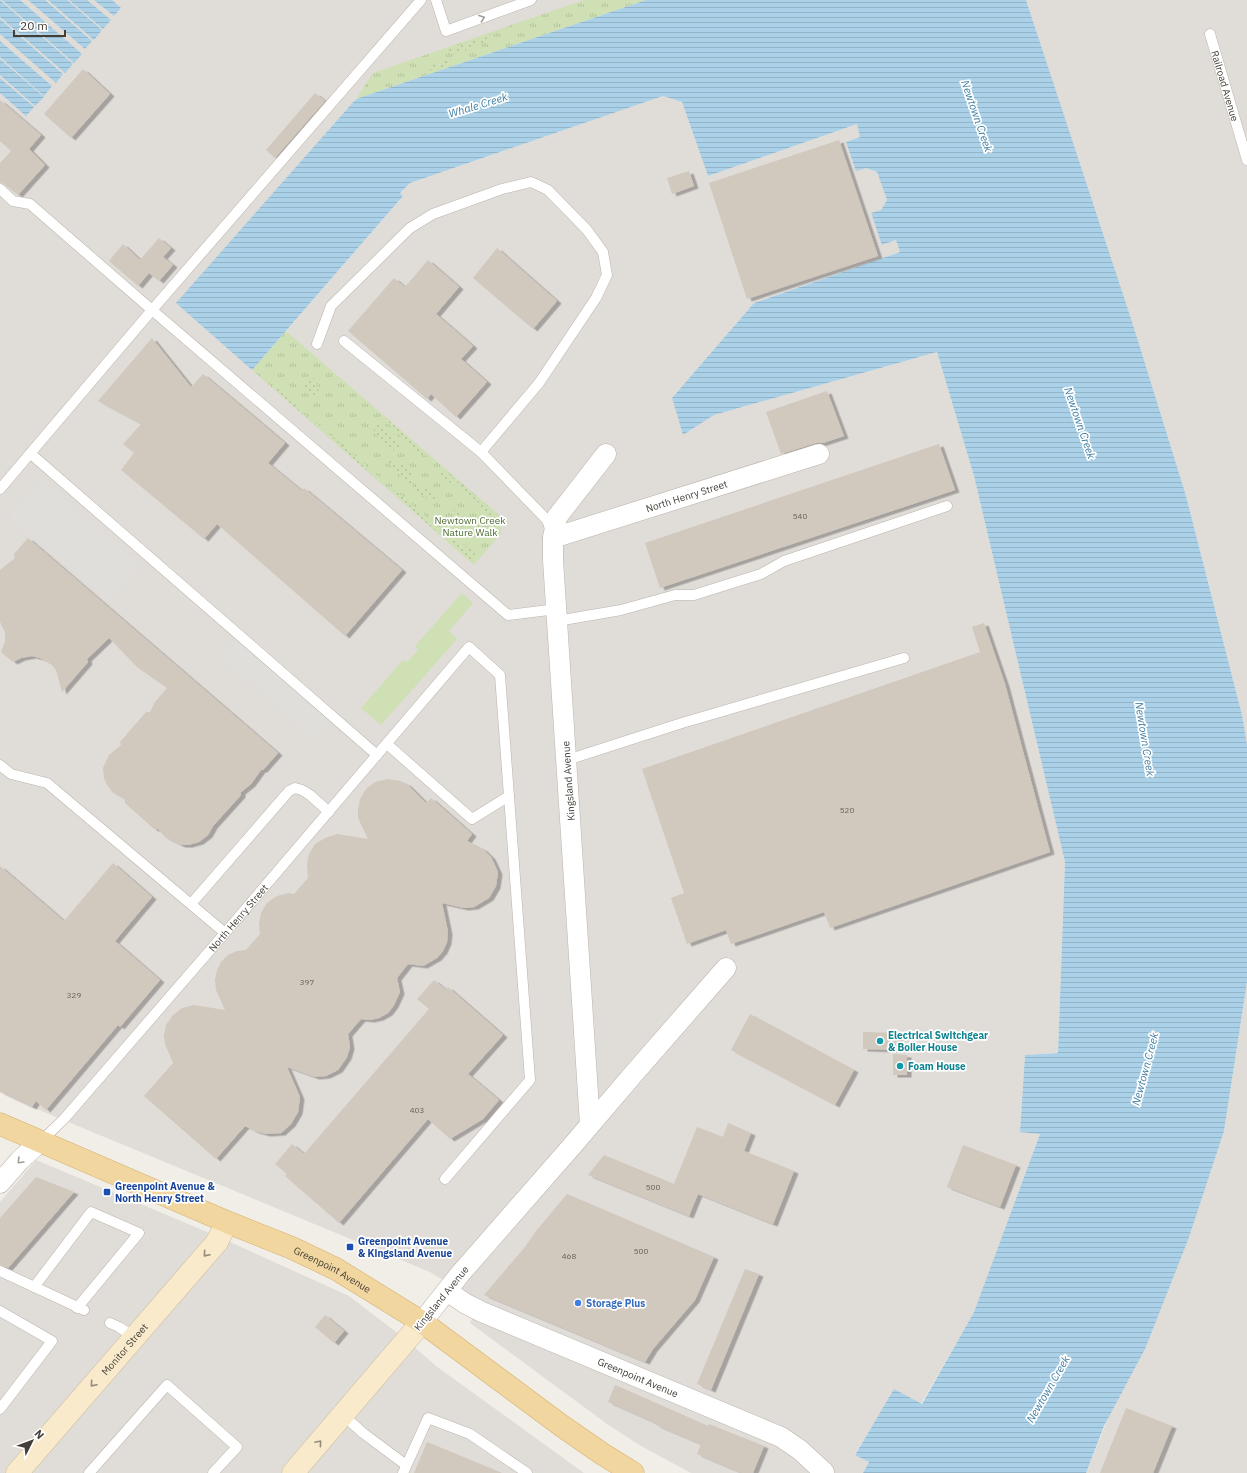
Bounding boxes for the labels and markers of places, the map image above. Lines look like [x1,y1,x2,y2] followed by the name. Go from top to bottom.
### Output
[888,1029,988,1054] place label: Electrical Switchgear & Boiler House
[875,1036,885,1046] marker: Electrical Switchgear & Boiler House
[908,1060,966,1073] place label: Foam House
[895,1061,905,1071] marker: Foam House
[115,1180,215,1205] place label: Greenpoint Avenue & North Henry Street
[102,1187,112,1197] marker: Greenpoint Avenue & North Henry Street
[358,1235,452,1260] place label: Greenpoint Avenue & Kingsland Avenue
[345,1242,355,1252] marker: Greenpoint Avenue & Kingsland Avenue
[586,1297,645,1310] place label: Storage Plus
[573,1298,583,1308] marker: Storage Plus

